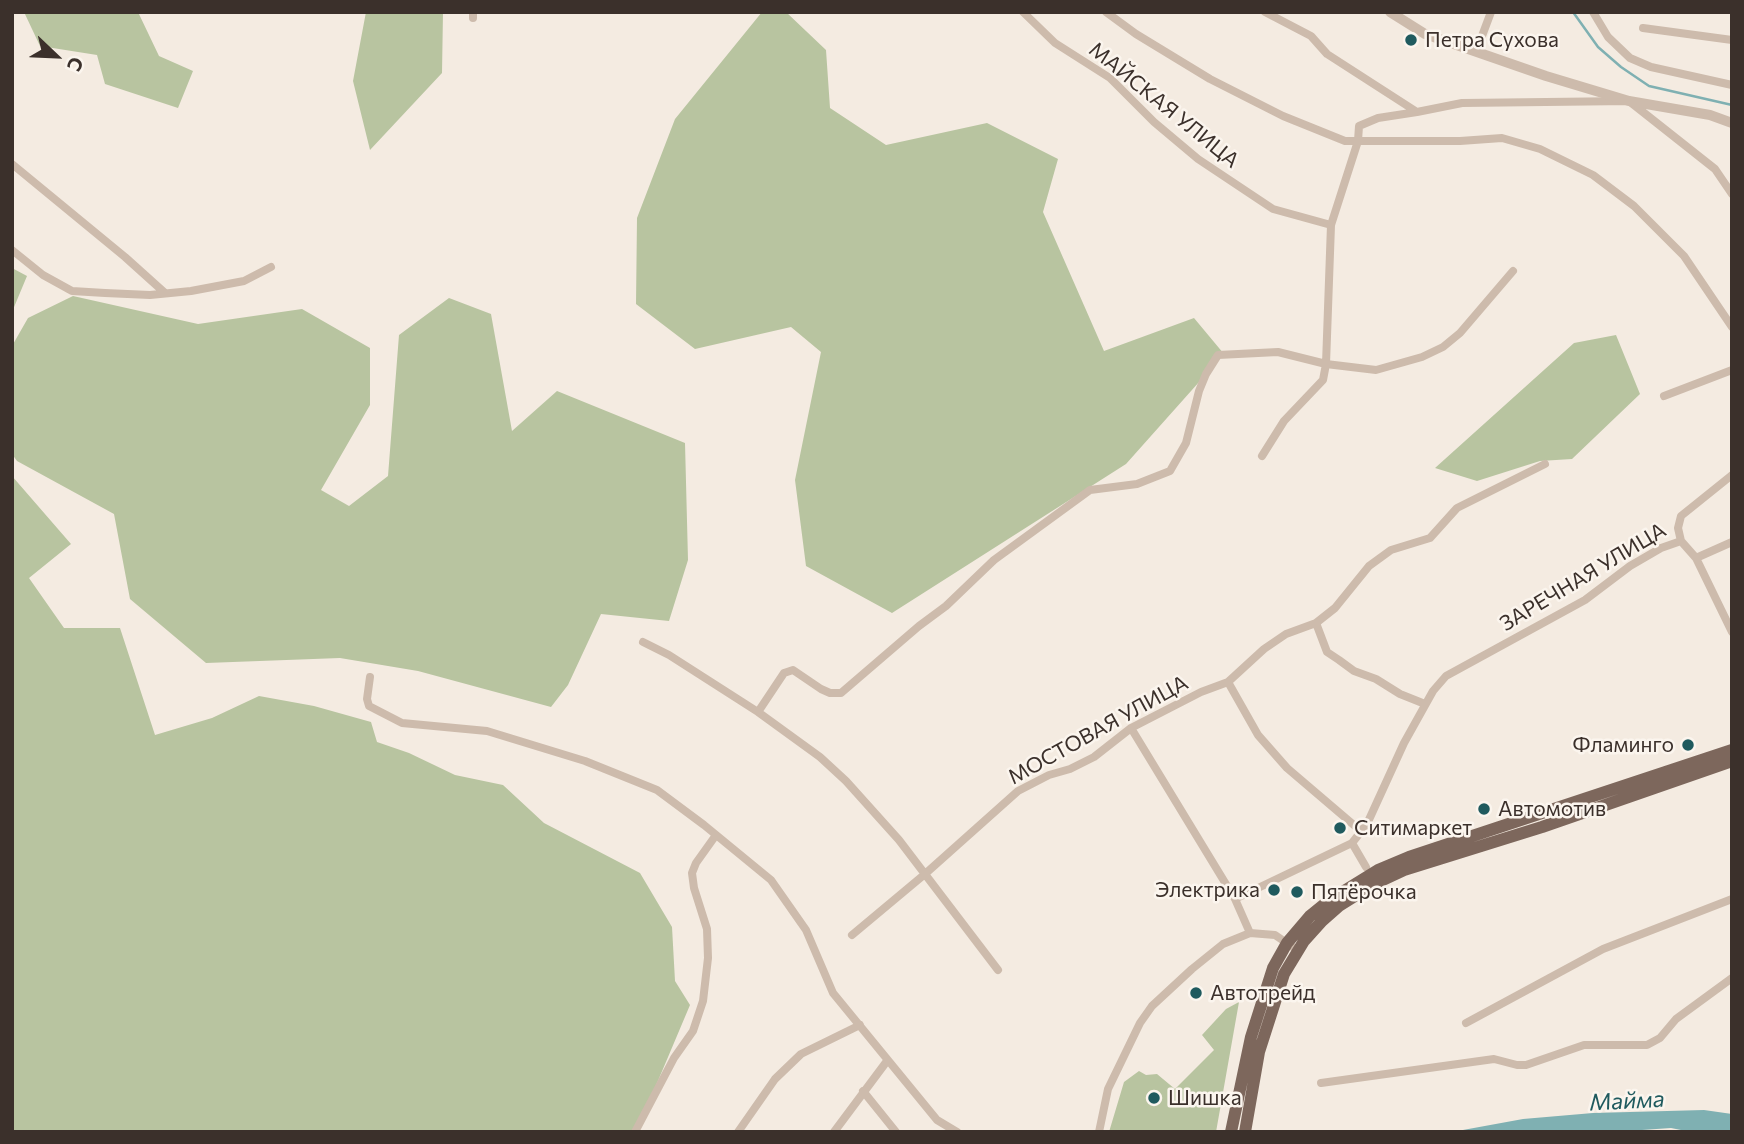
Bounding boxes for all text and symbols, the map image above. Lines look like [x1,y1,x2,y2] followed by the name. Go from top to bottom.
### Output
[21,21,91,91] north arrow
[1425,27,1559,53] place label: Петра Сухова
[1403,32,1419,48] marker: Петра Сухова
[1084,37,1244,173] street label: МАЙСКАЯ УЛИЦА
[63,54,89,75] text: С
[1496,518,1670,636] street label: ЗАРЕЧНАЯ УЛИЦА
[1004,670,1192,790] street label: МОСТОВАЯ УЛИЦА
[1573,732,1674,758] place label: Фламинго
[1680,737,1696,753] marker: Фламинго
[1498,796,1606,822] place label: Автомотив
[1476,801,1492,817] marker: Автомотив
[1354,815,1472,841] place label: Ситимаркет
[1332,820,1348,836] marker: Ситимаркет
[1155,877,1260,903] place label: Электрика
[1311,879,1417,905] place label: Пятёрочка
[1266,882,1282,898] marker: Электрика
[1289,884,1305,900] marker: Пятёрочка
[1210,980,1315,1006] place label: Автотрейд
[1188,985,1204,1001] marker: Автотрейд
[1168,1085,1242,1111] place label: Шишка
[1589,1085,1665,1117] water label: Майма
[1146,1090,1162,1106] marker: Шишка

